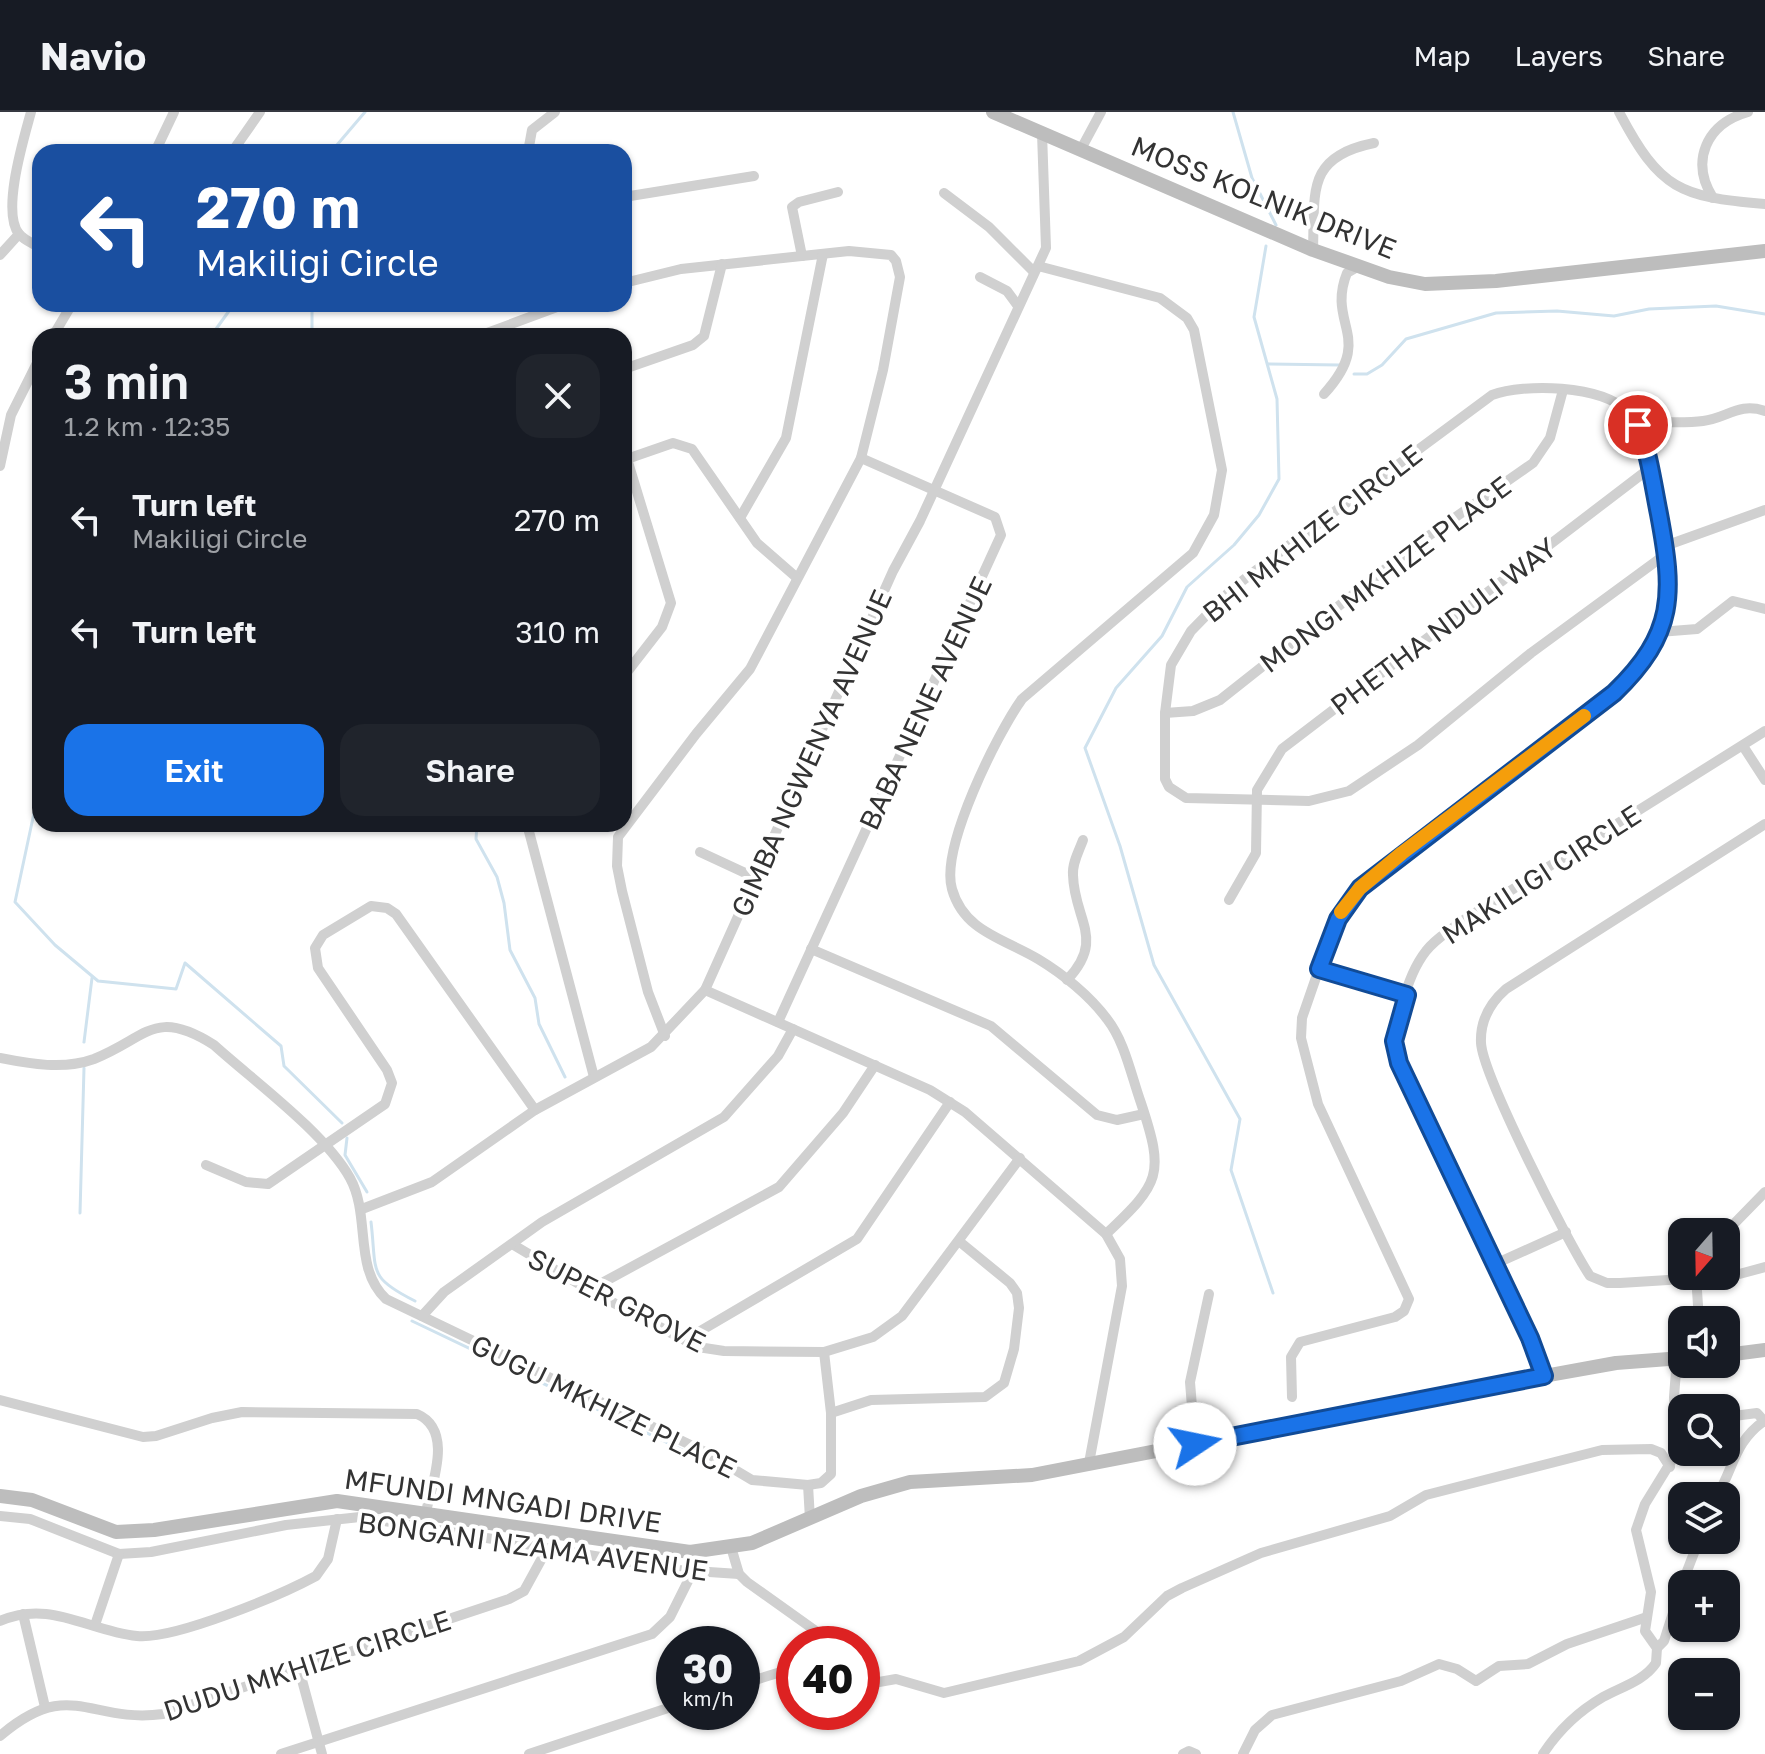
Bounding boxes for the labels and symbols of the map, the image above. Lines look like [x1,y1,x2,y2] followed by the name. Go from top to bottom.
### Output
[1127,129,1401,265] street label: MOSS KOLNIK DRIVE
[1604,391,1672,459] pin
[1196,437,1428,629] street label: BHI MKHIZE CIRCLE
[1253,469,1517,679] street label: MONGI MKHIZE PLACE
[1324,530,1562,721] street label: PHETHA NDULI WAY
[852,571,998,835] street label: BABA NENE AVENUE
[724,584,898,922] street label: GIMBA NGWENYA AVENUE
[1435,797,1647,951] street label: MAKILIGI CIRCLE
[1668,1218,1740,1290] north arrow
[523,1241,711,1359] street label: SUPER GROVE
[466,1327,742,1485] street label: GUGU MKHIZE PLACE
[1153,1402,1237,1486] position arrow
[342,1461,664,1539] street label: MFUNDI MNGADI DRIVE
[356,1505,710,1587] street label: BONGANI NZAMA AVENUE
[159,1603,455,1727] street label: DUDU MKHIZE CIRCLE
[776,1626,880,1730] speed limit sign: 40

